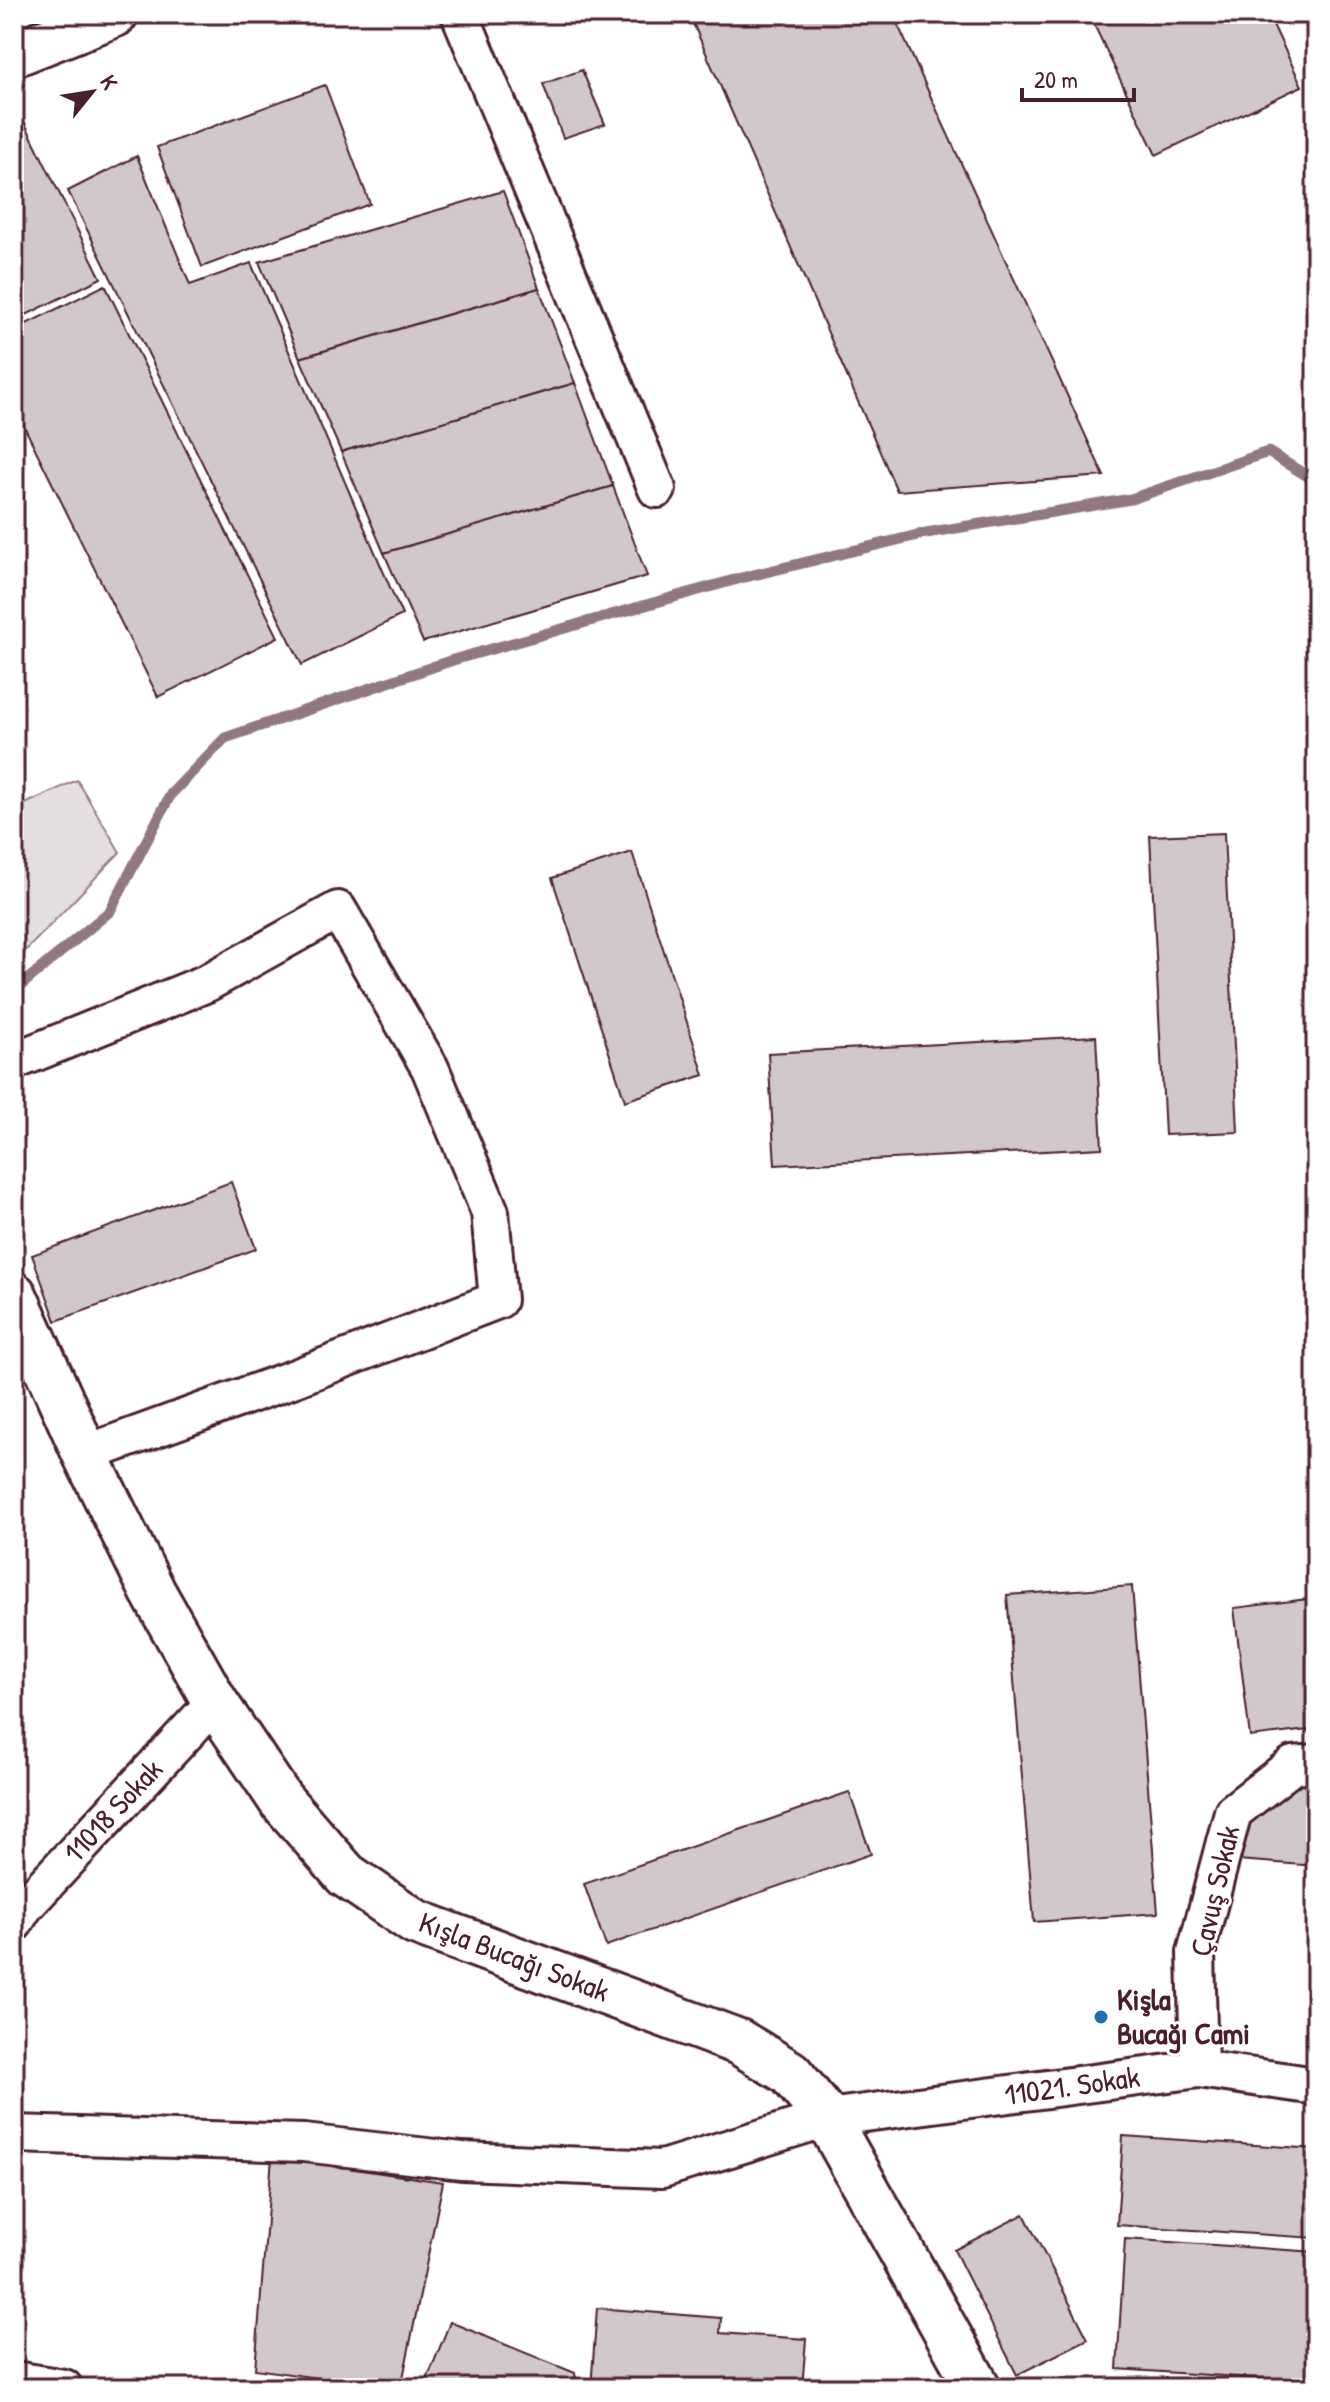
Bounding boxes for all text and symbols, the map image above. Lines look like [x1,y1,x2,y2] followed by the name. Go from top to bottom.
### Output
[52,52,132,132] north arrow
[1022,52,1134,102] scale bar
[1034,63,1078,95] text: 20 m
[93,70,125,95] text: K
[54,1750,171,1871] street label: 11018 Sokak
[1180,1821,1248,1960] street label: Çavuş Sokak
[414,1901,615,2011] street label: Kışla Bucağı Sokak
[1117,1979,1250,2054] place label: Kişla Bucağı Cami
[1092,2008,1110,2026] marker: Kişla Bucağı Cami
[1002,2056,1142,2114] street label: 11021. Sokak

